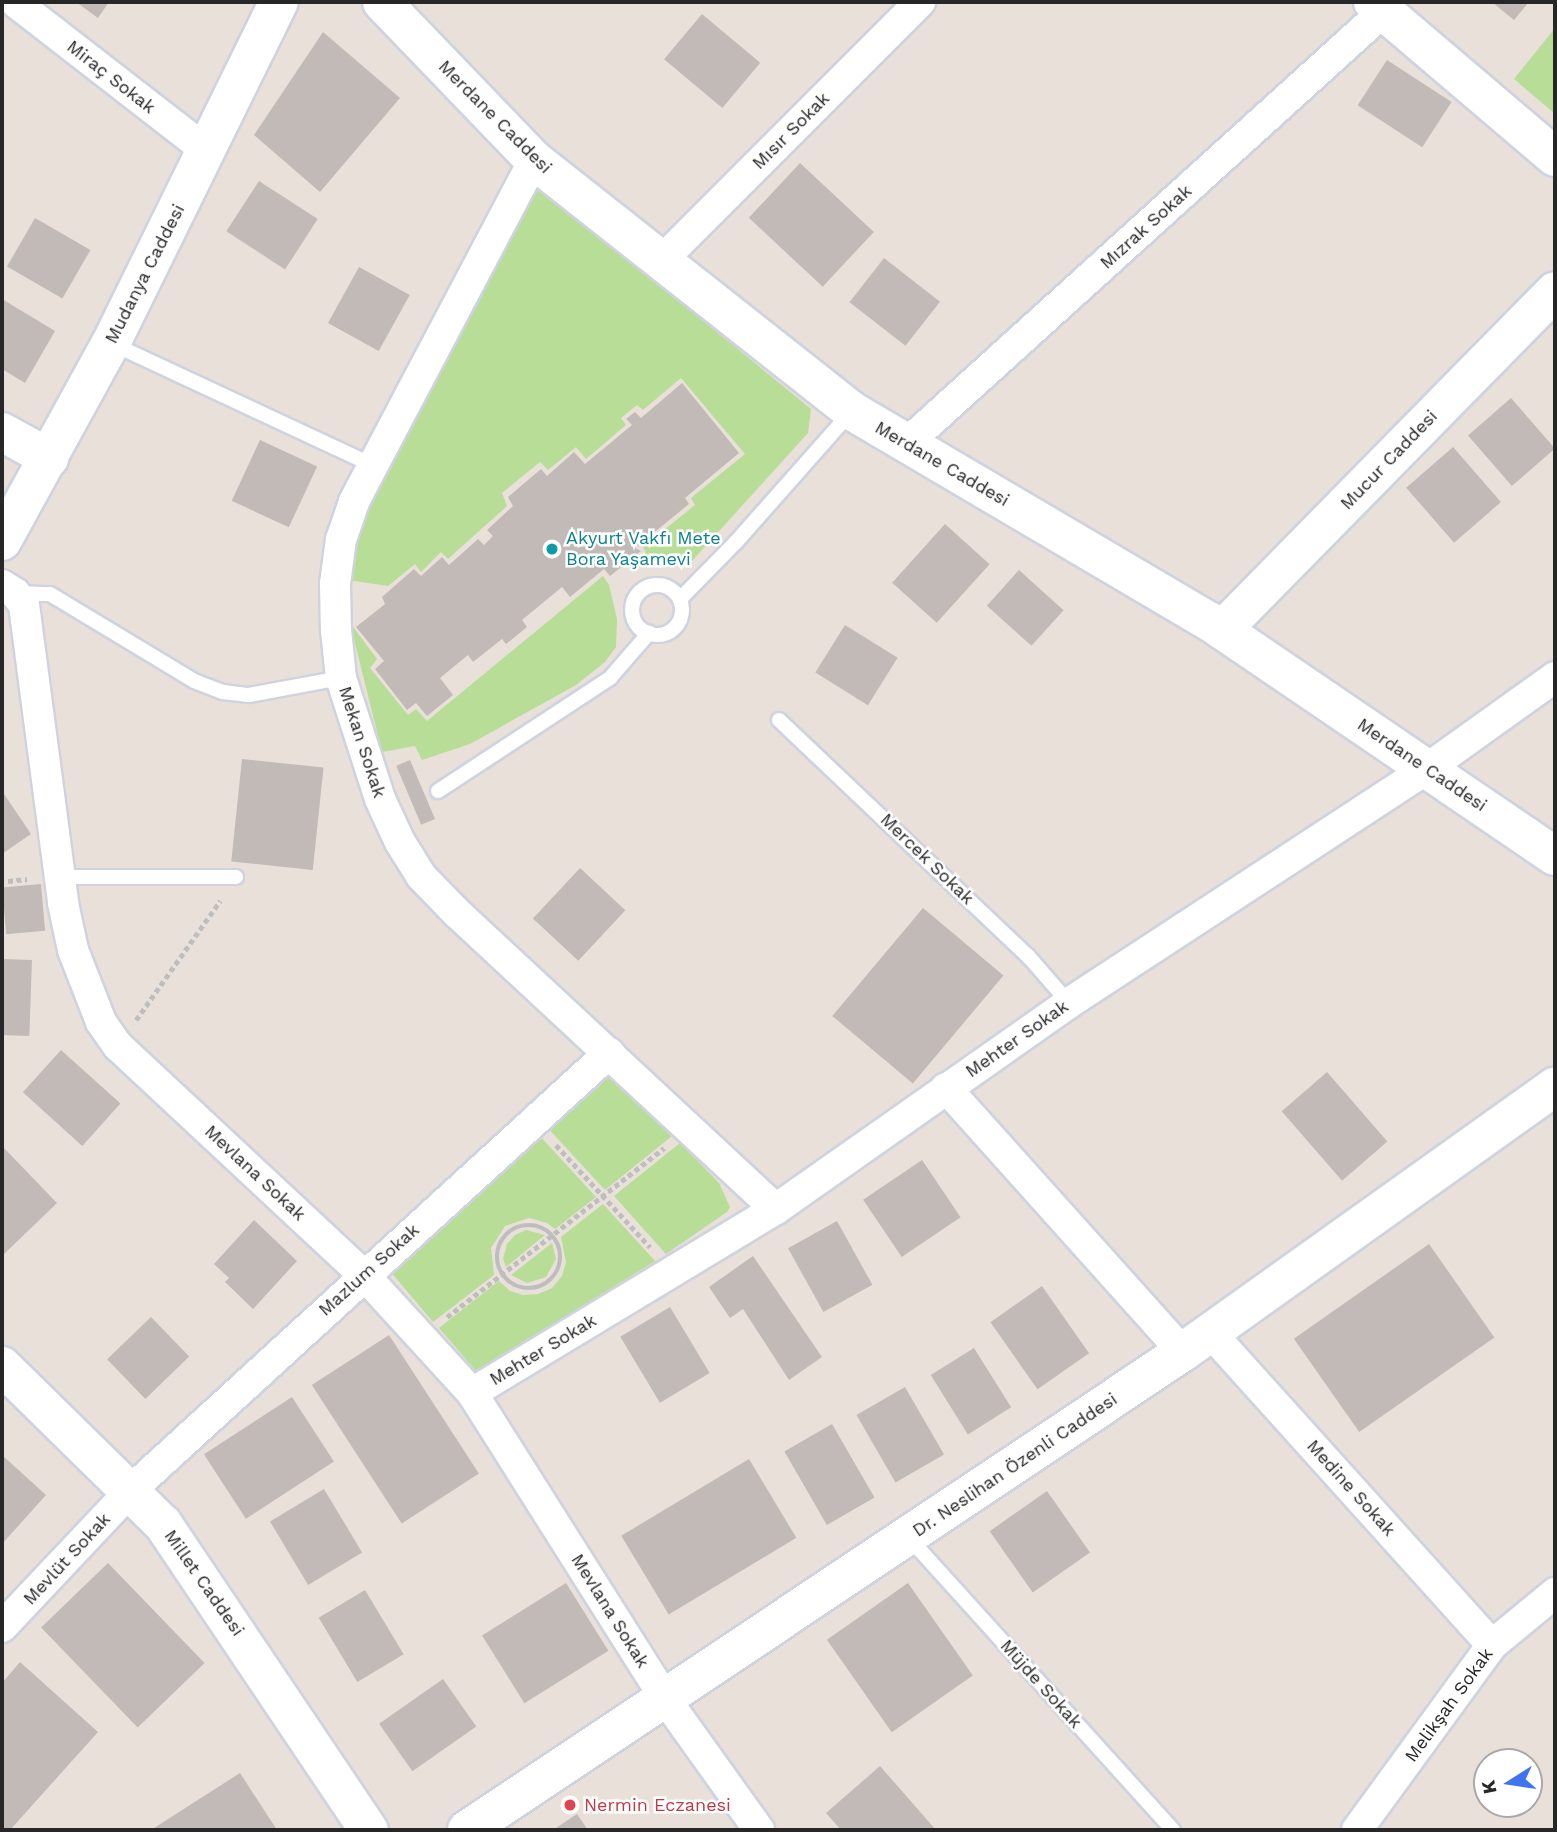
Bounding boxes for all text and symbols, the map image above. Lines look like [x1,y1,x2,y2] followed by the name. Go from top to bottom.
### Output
[62,36,160,118] street label: Miraç Sokak
[434,56,556,178] street label: Merdane Caddesi
[748,88,834,174] street label: Mısır Sokak
[1096,180,1196,274] street label: Mızrak Sokak
[100,201,190,347] street label: Mudanya Caddesi
[1336,405,1442,515] street label: Mucur Caddesi
[871,417,1013,511] street label: Merdane Caddesi
[566,528,721,570] place label: Akyurt Vakfı Mete Bora Yaşamevi
[544,541,560,557] marker: Akyurt Vakfı Mete Bora Yaşamevi
[334,684,390,800] street label: Mekan Sokak
[1353,714,1491,816] street label: Merdane Caddesi
[876,809,978,909] street label: Mercek Sokak
[961,996,1073,1082] street label: Mehter Sokak
[200,1121,310,1225] street label: Mevlana Sokak
[314,1219,424,1321] street label: Mazlum Sokak
[486,1310,600,1390] street label: Mehter Sokak
[909,1388,1121,1542] street label: Dr. Neslihan Özenli Caddesi
[1302,1435,1400,1541] street label: Medine Sokak
[19,1509,115,1609] street label: Mevlüt Sokak
[159,1526,249,1640] street label: Millet Caddesi
[566,1550,654,1672] street label: Mevlana Sokak
[996,1635,1086,1733] street label: Müjde Sokak
[1400,1644,1498,1766] street label: Melikşah Sokak
[1473,1748,1543,1818] north arrow
[1476,1778,1502,1796] text: K
[584,1794,731,1816] place label: Nermin Eczanesi
[562,1797,578,1813] marker: Nermin Eczanesi

